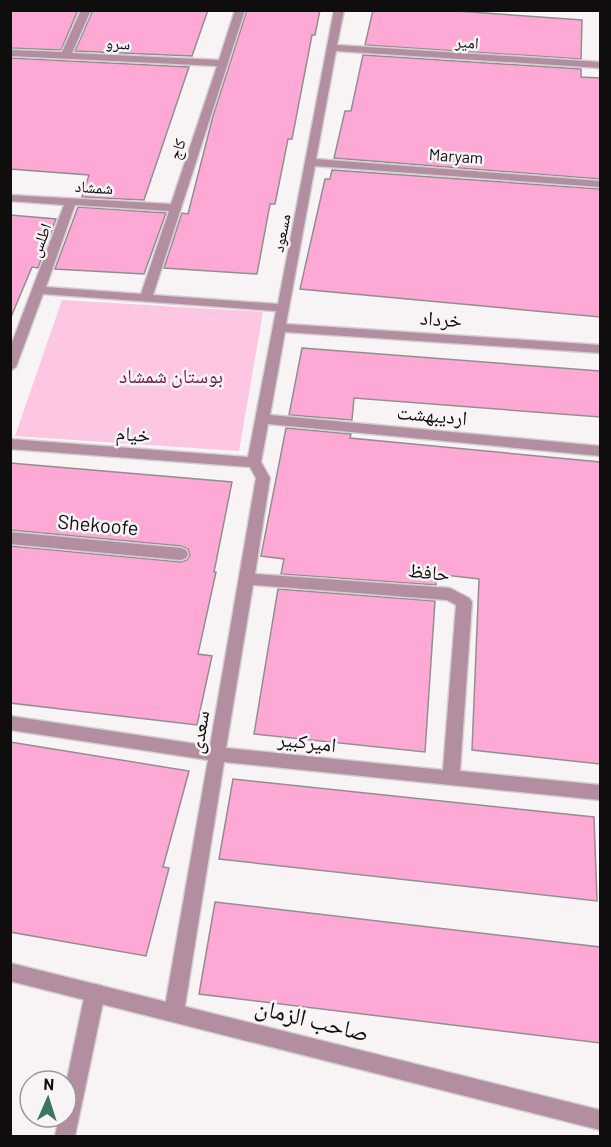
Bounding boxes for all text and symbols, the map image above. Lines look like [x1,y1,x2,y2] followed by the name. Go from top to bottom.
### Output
[454,31,479,53] street label: امیر
[105,32,131,54] street label: سرو
[164,136,191,162] street label: کاج
[428,144,484,167] street label: Maryam
[74,176,114,197] street label: شمشاد
[267,212,295,254] street label: مسعود
[25,220,56,260] street label: اطلس
[419,305,463,331] street label: خرداد
[119,363,223,388] park label: بوستان شمشاد
[396,399,468,430] street label: اردیبهشت
[115,420,152,449] street label: خیام
[57,509,140,539] street label: Shekoofe
[407,557,451,585] street label: حافظ
[183,709,214,755] street label: سعدی
[276,726,337,757] street label: امیرکبیر
[252,990,372,1048] street label: صاحب الزمان
[18,1069,78,1129] north arrow
[43,1074,55,1093] text: N

